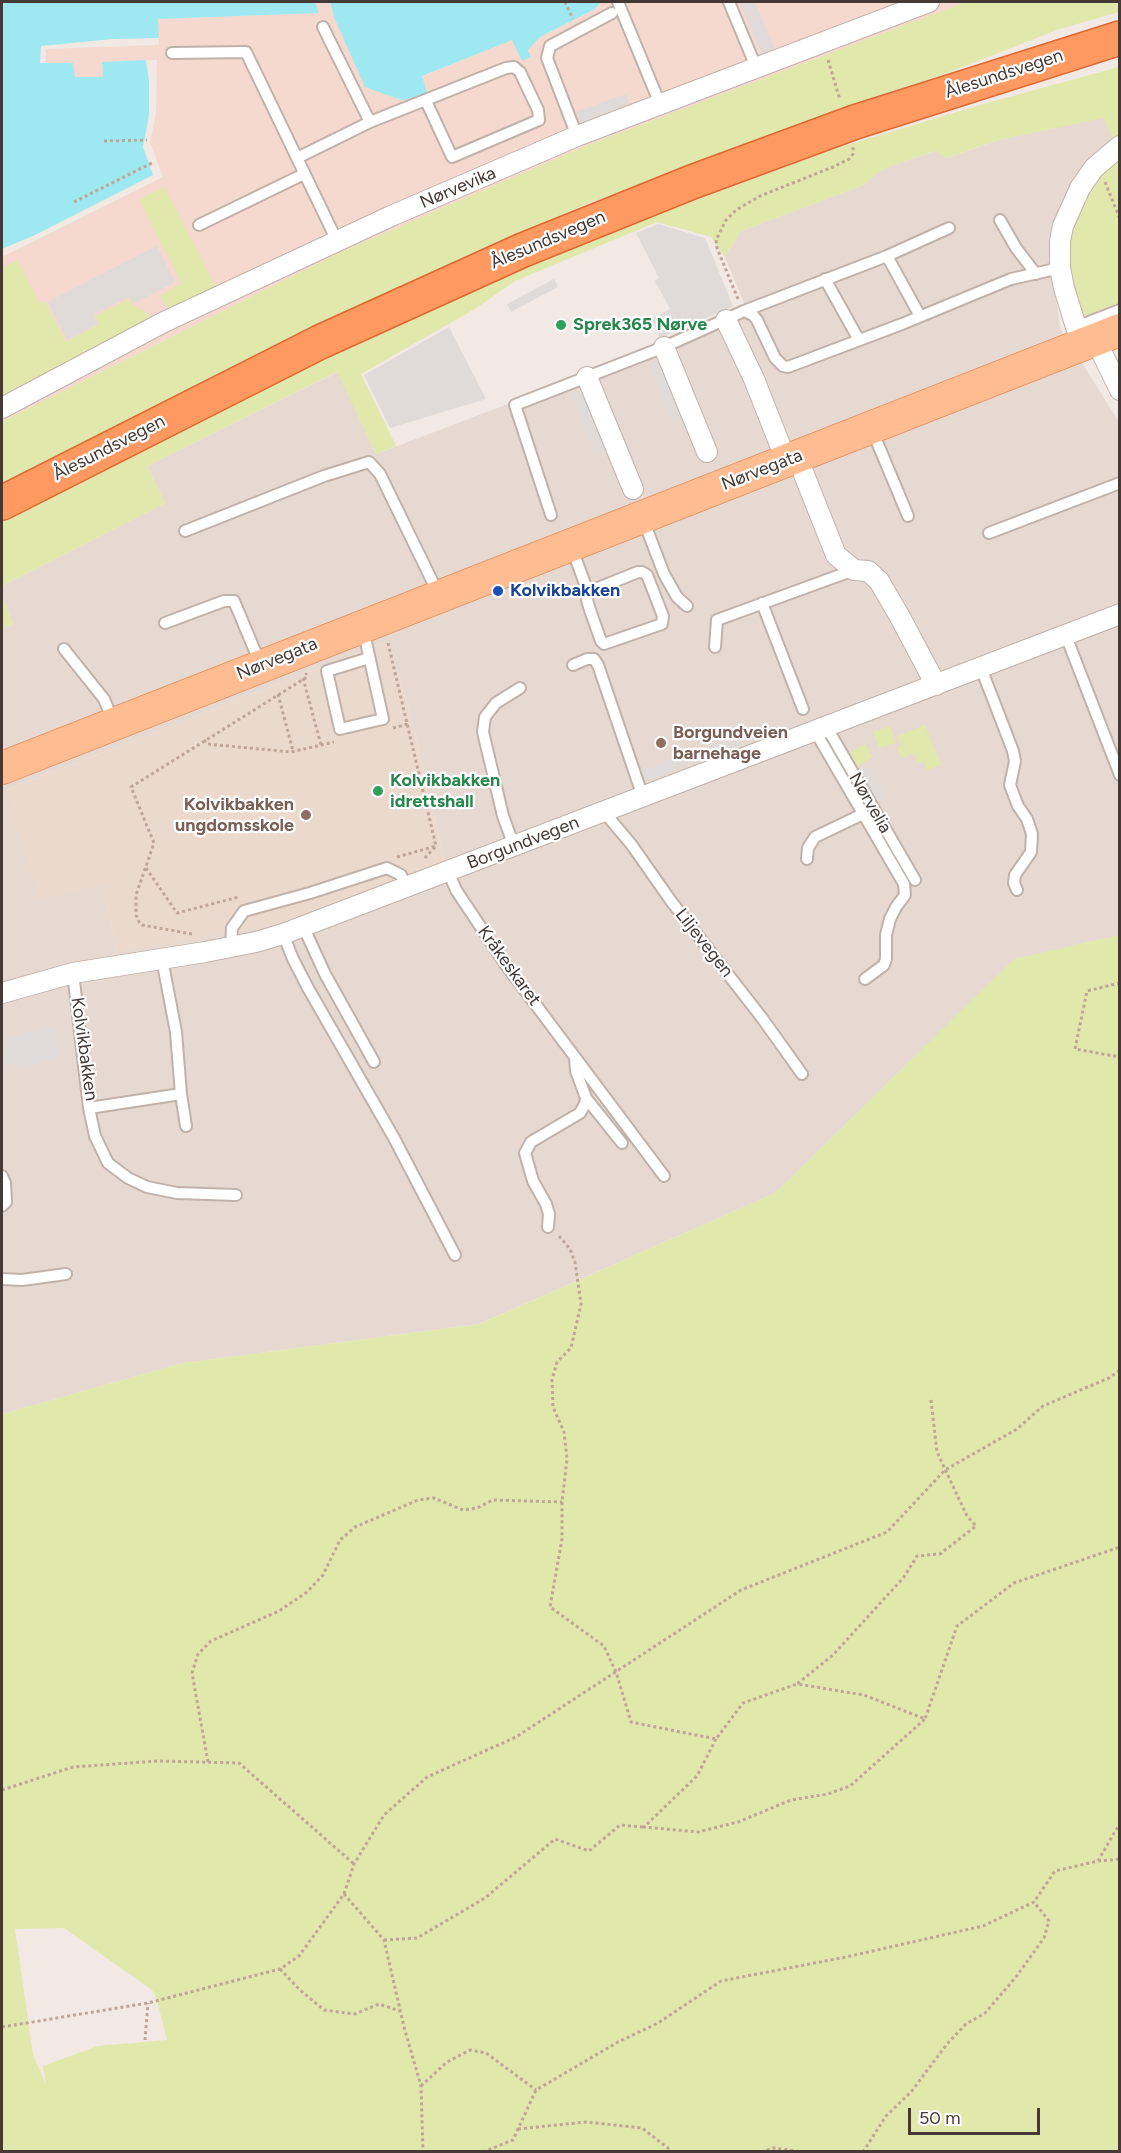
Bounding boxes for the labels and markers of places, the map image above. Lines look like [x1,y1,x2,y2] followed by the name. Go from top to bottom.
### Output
[573,314,707,336] place label: Sprek365 Nørve
[554,318,568,332] marker: Sprek365 Nørve
[510,580,620,602] place label: Kolvikbakken
[491,584,505,598] marker: Kolvikbakken
[673,722,788,764] place label: Borgundveien barnehage
[654,736,668,750] marker: Borgundveien barnehage
[390,770,500,812] place label: Kolvikbakken idrettshall
[371,784,385,798] marker: Kolvikbakken idrettshall
[175,794,294,836] place label: Kolvikbakken ungdomsskole
[299,808,313,822] marker: Kolvikbakken ungdomsskole

